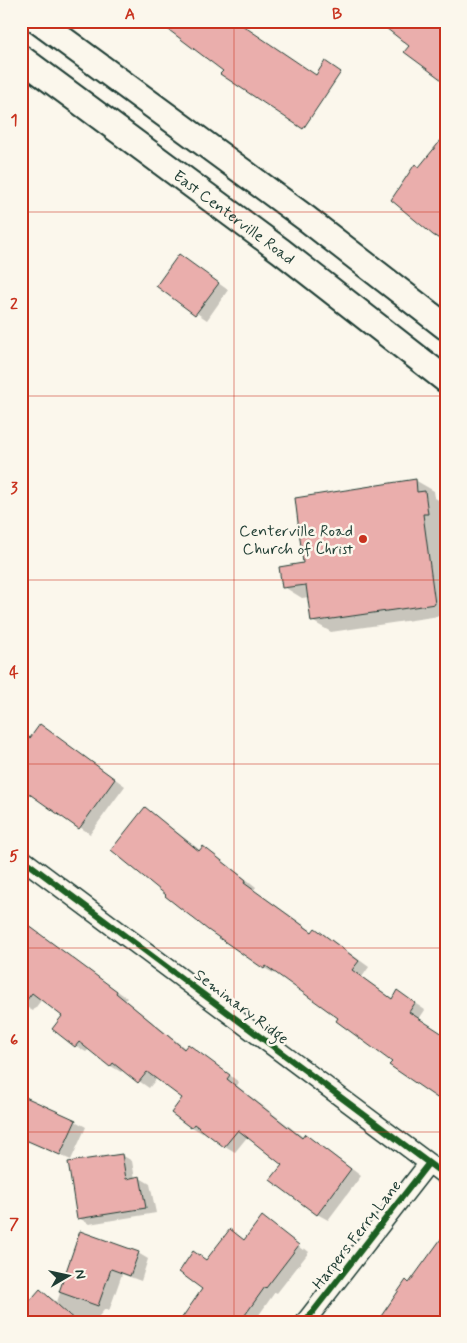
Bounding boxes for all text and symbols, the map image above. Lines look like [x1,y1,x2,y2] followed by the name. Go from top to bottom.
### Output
[125,4,135,25] text: A
[332,4,342,25] text: B
[10,110,18,131] text: 1
[169,166,299,270] street label: East Centerville Road
[10,294,18,315] text: 2
[10,478,18,499] text: 3
[239,521,353,560] place label: Centerville Road Church of Christ
[357,533,369,545] marker: Centerville Road Church of Christ
[9,662,19,683] text: 4
[9,846,19,867] text: 5
[189,965,293,1050] street label: Seminary Ridge
[10,1030,18,1051] text: 6
[308,1176,406,1294] street label: Harpers Ferry Lane
[9,1214,19,1235] text: 7
[42,1250,92,1300] north arrow
[70,1268,89,1280] text: N

